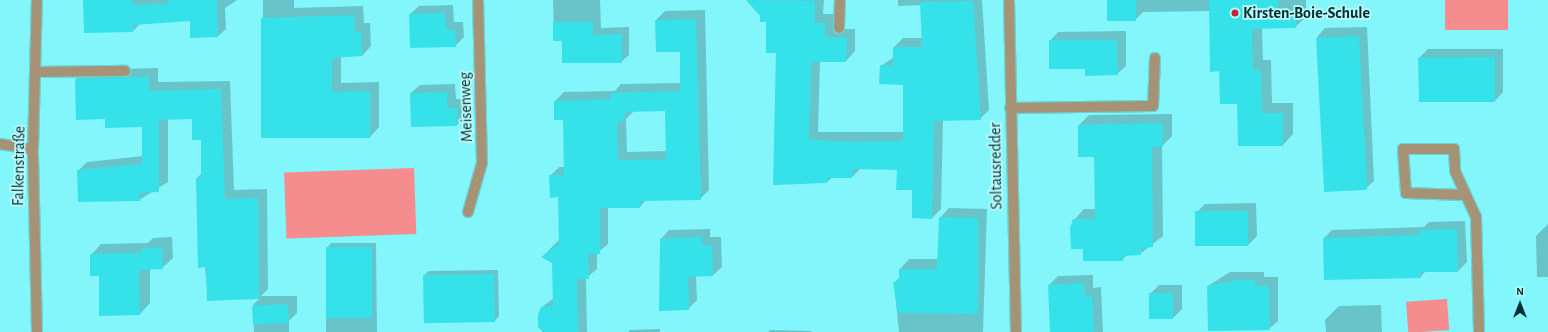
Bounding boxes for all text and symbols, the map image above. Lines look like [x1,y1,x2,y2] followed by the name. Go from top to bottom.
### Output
[1243,3,1370,23] place label: Kirsten-Boie-Schule
[1230,8,1240,18] marker: Kirsten-Boie-Schule
[455,72,477,142] street label: Meisenweg
[986,122,1006,210] street label: Soltausredder
[9,126,29,206] street label: Falkenstraße
[1500,284,1540,324] north arrow
[1516,286,1524,297] text: N

